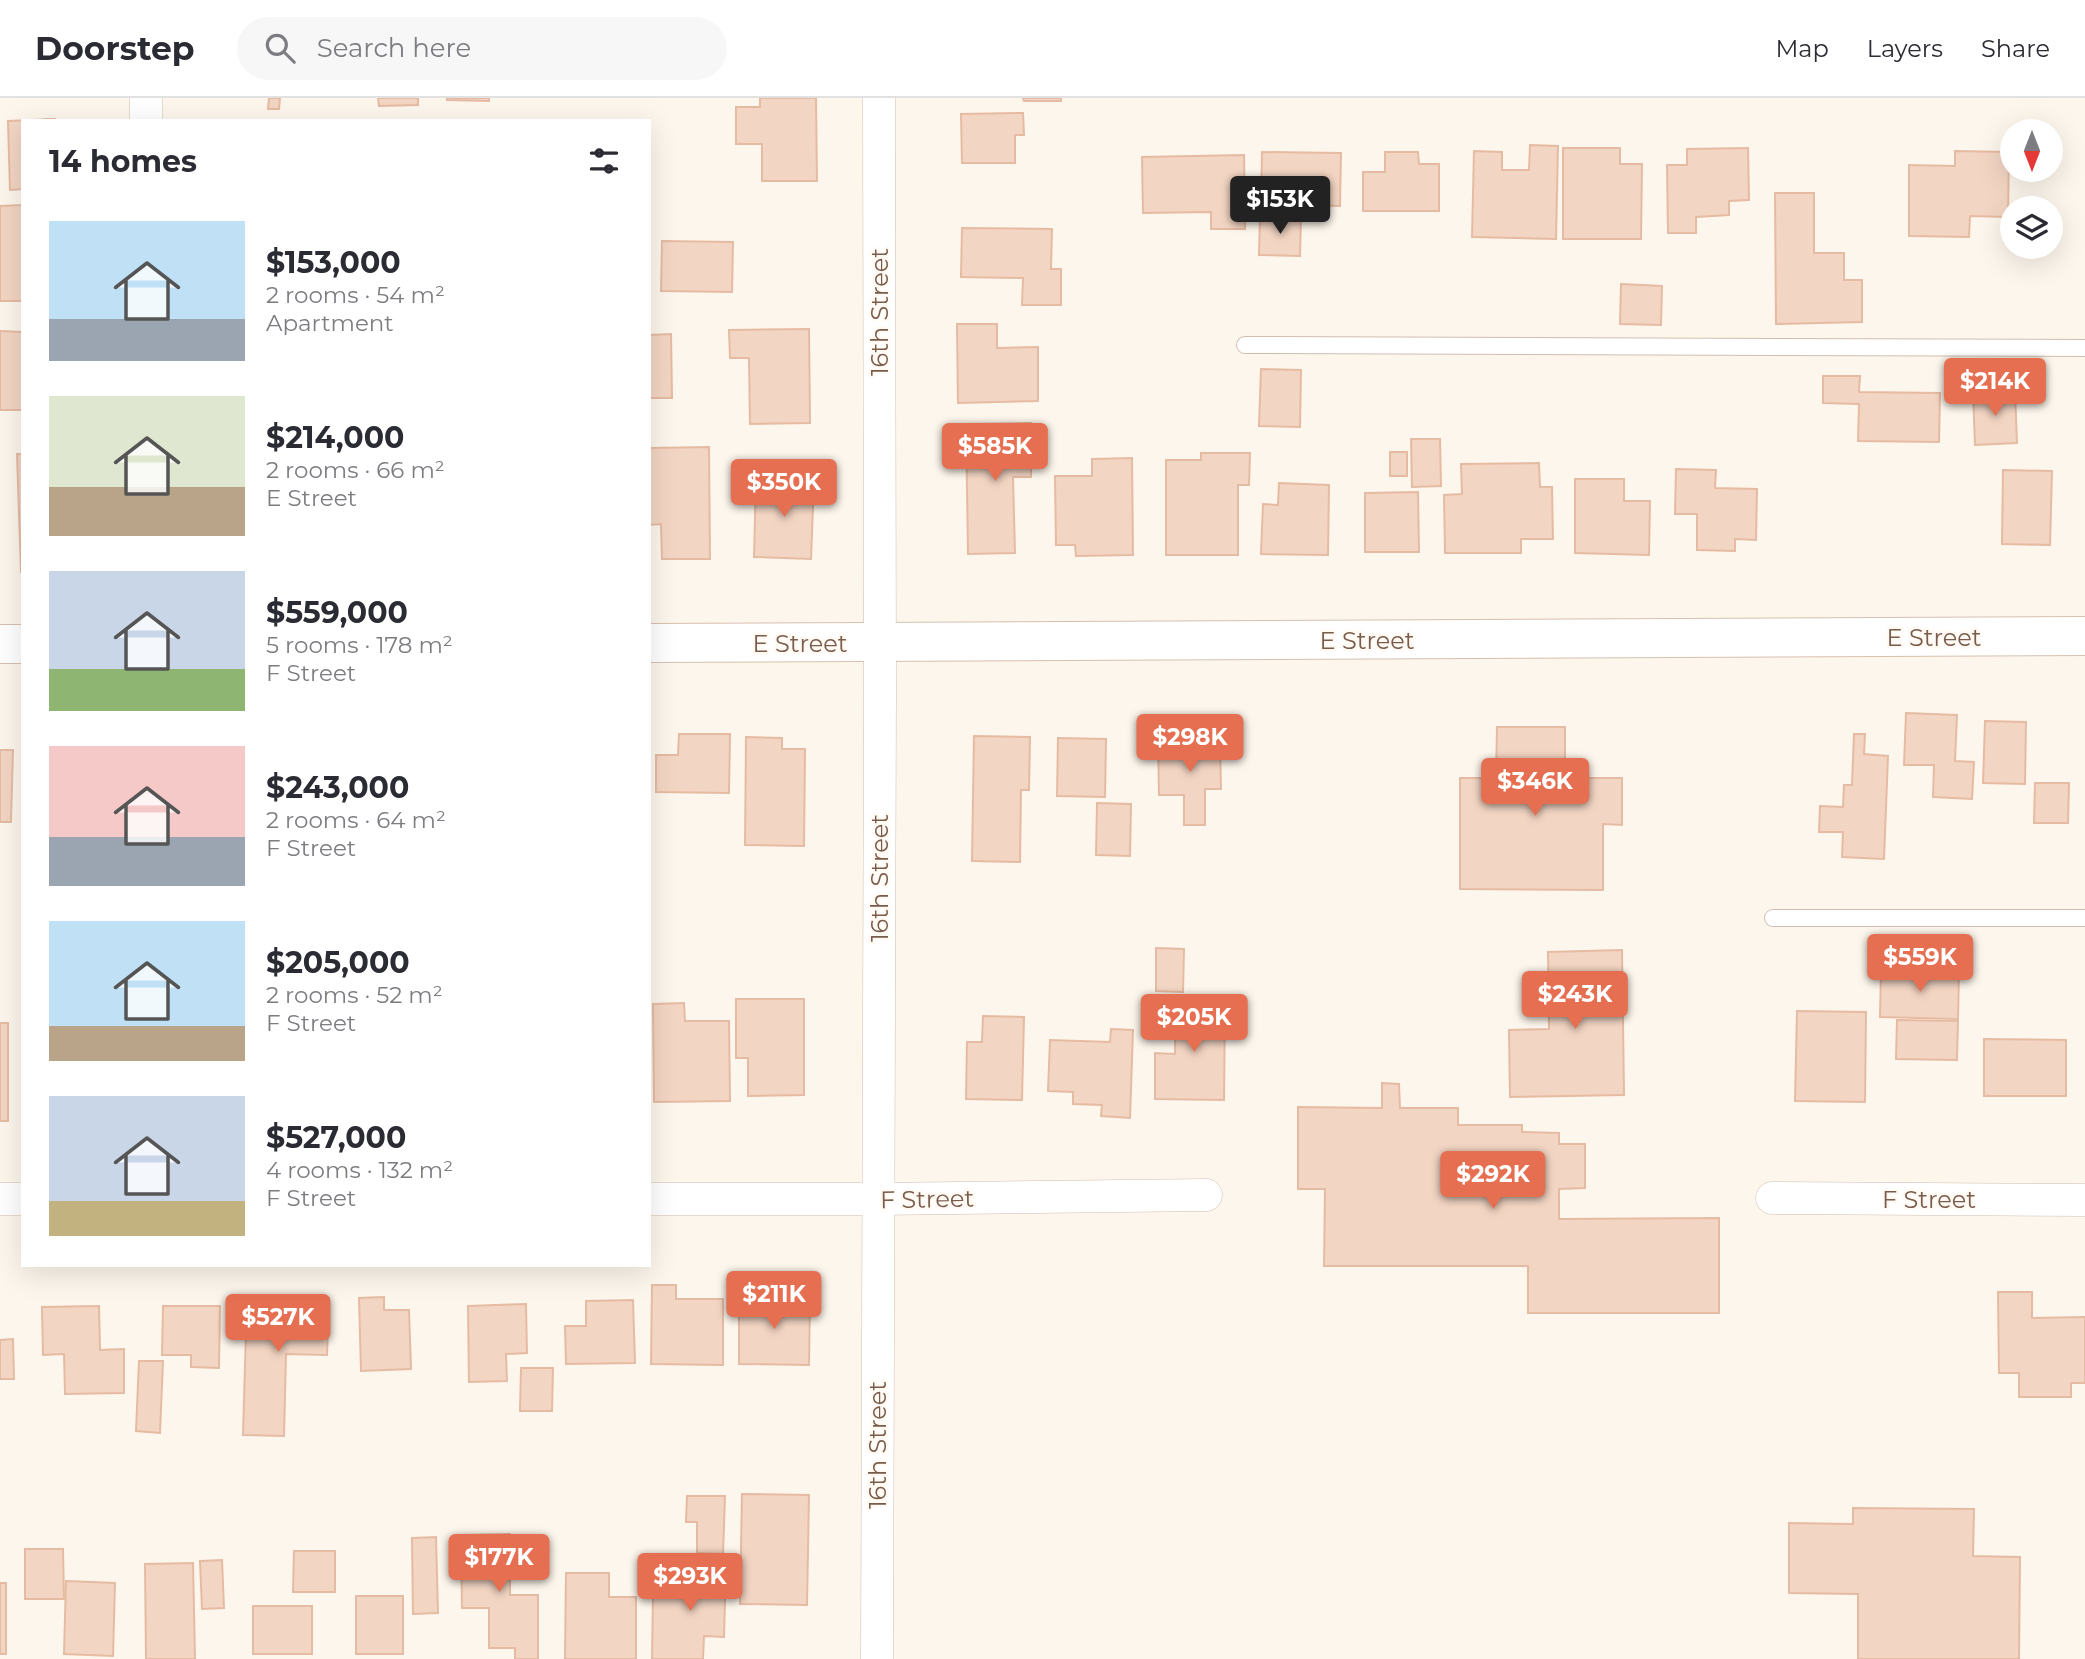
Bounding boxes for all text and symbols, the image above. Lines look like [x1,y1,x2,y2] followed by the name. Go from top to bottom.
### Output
[237,17,727,80] search box
[35,28,195,68] text: Doorstep
[261,29,299,67] icon: search
[317,32,471,64] text: Search here
[1775,34,1829,63] text: Map
[1867,34,1943,63] text: Layers
[1981,34,2050,63] text: Share
[2000,119,2063,182] north arrow
[2000,119,2063,259] map controls
[585,142,623,180] icon: filters
[49,143,197,180] text: 14 homes
[1231,176,1329,236] pin: $153K
[1246,185,1314,213] text: $153K
[2000,196,2063,259] button: layers
[266,244,401,281] text: $153,000
[865,248,894,376] street label: 16th Street
[105,249,189,333] icon: home
[266,281,445,309] text: 2 rooms · 54 m²
[266,309,394,337] text: Apartment
[1946,358,2044,418] pin: $214K
[1960,367,2030,395] text: $214K
[266,419,404,456] text: $214,000
[105,424,189,508] icon: home
[946,424,1044,483] pin: $585K
[958,432,1032,460] text: $585K
[266,456,445,484] text: 2 rooms · 66 m²
[735,460,833,519] pin: $350K
[747,468,821,496] text: $350K
[266,484,357,512] text: E Street
[266,594,408,631] text: $559,000
[105,599,189,683] icon: home
[1887,623,1982,652] street label: E Street
[1320,626,1415,655] street label: E Street
[753,629,848,658] street label: E Street
[266,631,453,659] text: 5 rooms · 178 m²
[266,659,356,687] text: F Street
[1141,714,1239,774] pin: $298K
[1152,723,1228,751] text: $298K
[1486,758,1584,818] pin: $346K
[1497,767,1573,795] text: $346K
[266,769,409,806] text: $243,000
[105,774,189,858] icon: home
[266,806,446,834] text: 2 rooms · 64 m²
[865,814,894,942] street label: 16th Street
[266,834,356,862] text: F Street
[1871,934,1969,994] pin: $559K
[1883,943,1957,971] text: $559K
[266,944,410,981] text: $205,000
[105,949,189,1033] icon: home
[1526,972,1624,1031] pin: $243K
[1538,980,1612,1008] text: $243K
[266,981,443,1009] text: 2 rooms · 52 m²
[1145,995,1243,1054] pin: $205K
[1157,1003,1231,1031] text: $205K
[266,1009,356,1037] text: F Street
[266,1119,406,1156] text: $527,000
[105,1124,189,1208] icon: home
[1444,1152,1542,1211] pin: $292K
[266,1156,453,1184] text: 4 rooms · 132 m²
[1456,1160,1530,1188] text: $292K
[266,1184,356,1212] text: F Street
[880,1184,975,1214] street label: F Street
[1882,1185,1976,1214] street label: F Street
[725,1272,823,1331] pin: $211K
[742,1280,806,1308] text: $211K
[229,1294,327,1354] pin: $527K
[241,1303,315,1331] text: $527K
[863,1381,892,1509] street label: 16th Street
[450,1534,548,1594] pin: $177K
[465,1543,534,1571] text: $177K
[641,1554,739,1613] pin: $293K
[653,1562,727,1590] text: $293K

